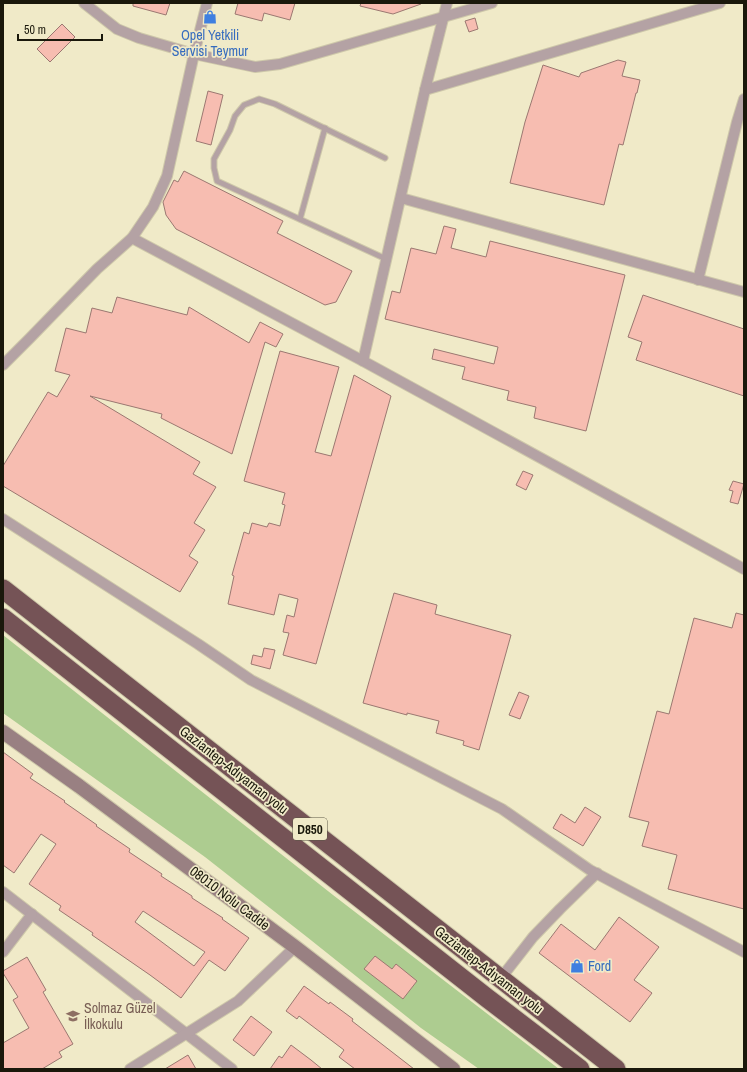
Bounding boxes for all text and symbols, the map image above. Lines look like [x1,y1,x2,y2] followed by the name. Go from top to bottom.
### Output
[202,9,218,25] shop icon: Opel Yetkili Servisi Teymur
[18,16,102,42] scale bar
[24,22,46,38] text: 50 m
[172,26,248,60] place label: Opel Yetkili Servisi Teymur
[176,722,292,818] street label: Gaziantep-Adıyaman yolu
[293,818,327,840] road number: D850
[186,862,274,934] street label: 08010 Nolu Cadde
[431,922,547,1018] street label: Gaziantep-Adıyaman yolu
[588,957,611,975] place label: Ford
[569,958,585,974] shop icon: Ford
[84,999,155,1033] place label: Solmaz Güzel İlkokulu
[65,1008,81,1024] school or university icon: Solmaz Güzel İlkokulu

